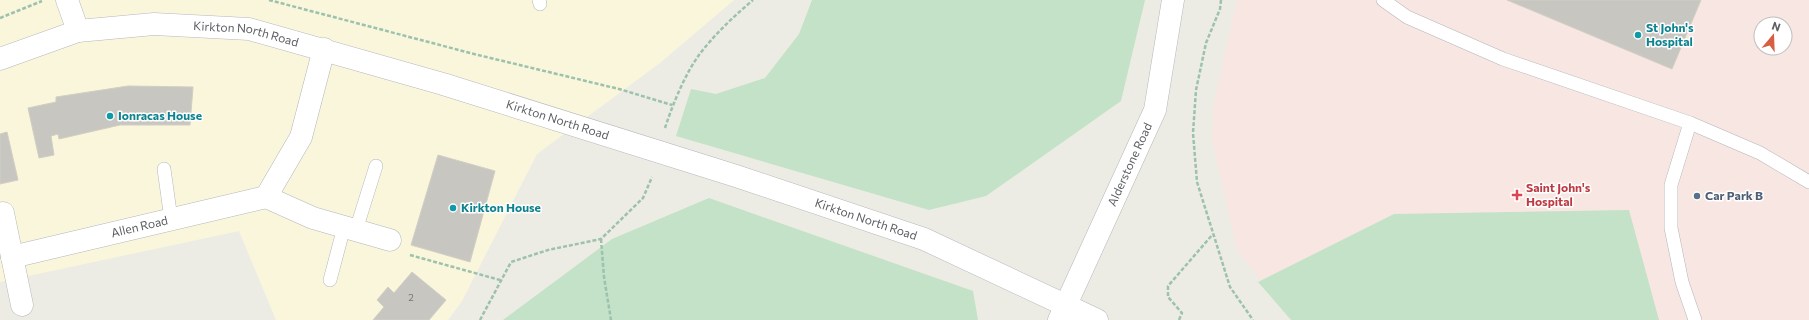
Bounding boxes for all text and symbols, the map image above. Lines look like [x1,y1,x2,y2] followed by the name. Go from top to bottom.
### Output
[1753,16,1793,56] north arrow
[193,18,300,49] street label: Kirkton North Road
[1770,19,1782,34] text: N
[1646,20,1694,48] place label: St John's Hospital
[1633,30,1643,40] marker: St John's Hospital
[505,96,611,142] street label: Kirkton North Road
[118,108,202,122] place label: Ionracas House
[105,111,115,121] marker: Ionracas House
[1104,120,1154,208] street label: Alderstone Road
[1526,180,1591,208] place label: Saint John's Hospital
[1705,188,1763,202] place label: Car Park B
[1511,189,1523,201] marker: Saint John's Hospital
[1692,191,1702,201] marker: Car Park B
[813,195,919,242] street label: Kirkton North Road
[461,200,541,214] place label: Kirkton House
[448,203,458,213] marker: Kirkton House
[109,212,169,239] street label: Allen Road
[408,291,414,303] house number: 2

